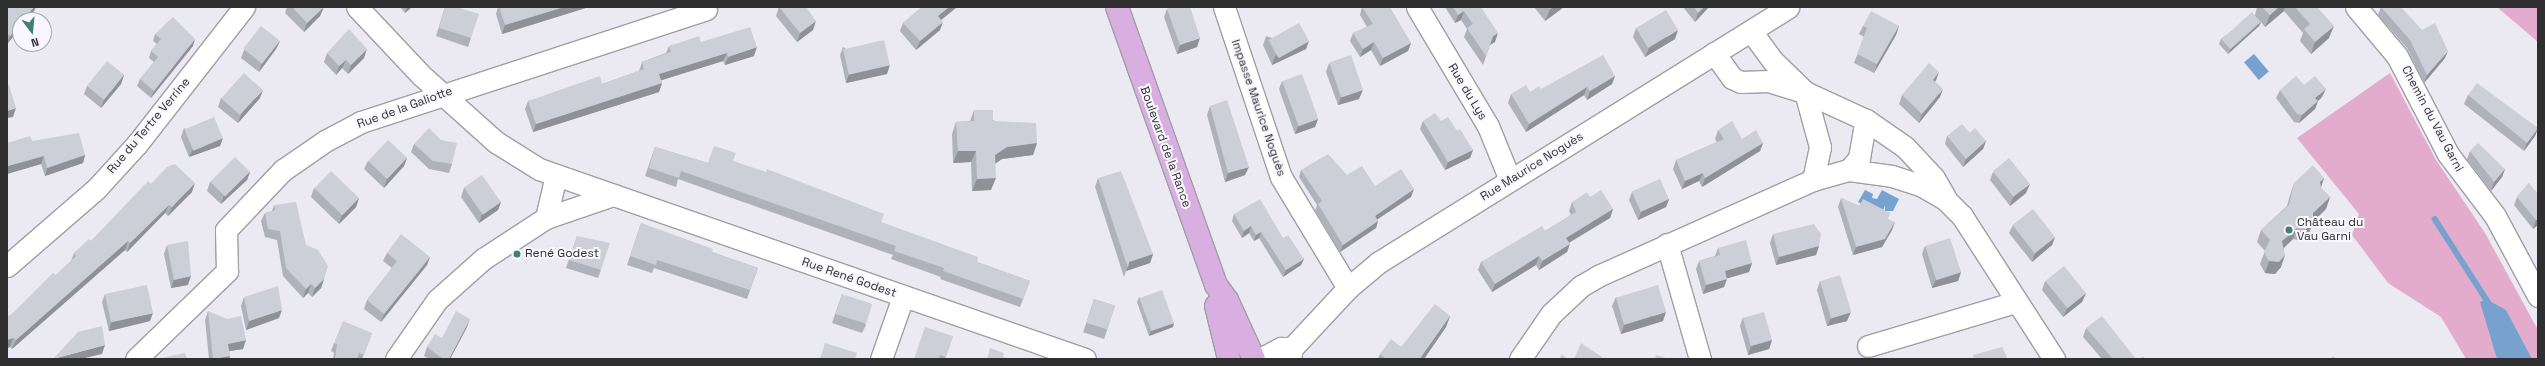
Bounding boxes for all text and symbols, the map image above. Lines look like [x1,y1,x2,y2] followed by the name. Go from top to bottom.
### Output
[12,12,52,52] north arrow
[30,35,41,50] text: N
[1228,38,1288,178] street label: Impasse Maurice Noguès
[1444,61,1490,123] street label: Rue du Lys
[2398,64,2466,174] street label: Chemin du Vau Garni
[105,75,193,177] street label: Rue du Tertre Verrine
[355,84,455,132] street label: Rue de la Galiotte
[1136,85,1194,209] street label: Boulevard de la Rance
[1478,130,1586,204] street label: Rue Maurice Noguès
[2297,216,2363,244] place label: Château du Vau Garni
[2284,225,2294,235] marker: Château du Vau Garni
[525,247,599,261] place label: René Godest
[512,249,522,259] marker: René Godest
[800,255,898,301] street label: Rue René Godest

